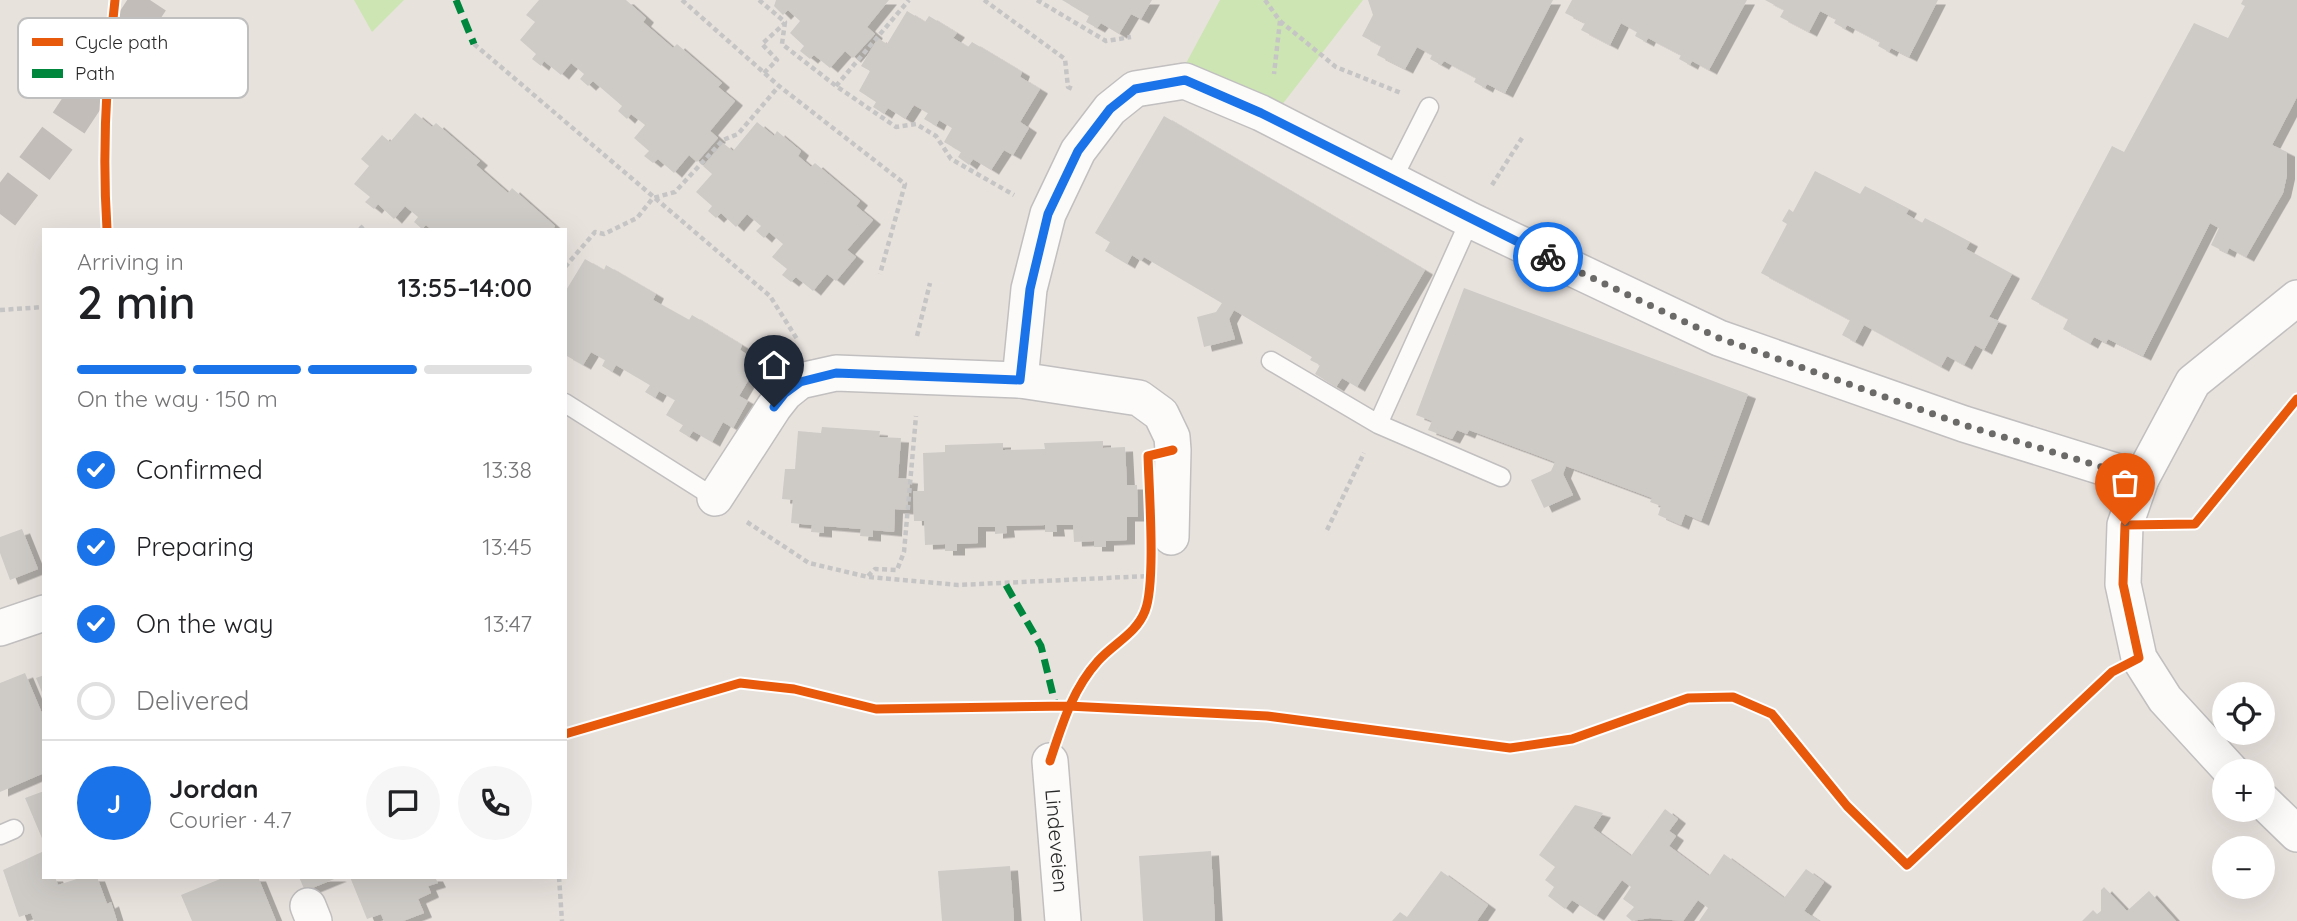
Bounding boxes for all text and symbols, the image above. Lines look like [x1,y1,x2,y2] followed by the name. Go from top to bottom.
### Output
[18,18,248,98] legend
[75,30,168,54] text: Cycle path
[75,61,115,85] text: Path
[1513,222,1583,292] courier
[1529,238,1567,276] icon: bike
[77,247,184,276] text: Arriving in
[398,271,532,304] text: 13:55–14:00
[77,273,196,331] text: 2 min
[744,335,804,407] pin
[755,346,793,384] icon: home
[77,384,278,413] text: On the way · 150 m
[77,451,115,489] icon: check
[136,453,263,486] text: Confirmed
[2095,453,2155,525] pin
[483,455,532,484] text: 13:38
[2106,464,2144,502] icon: bag
[77,528,115,566] icon: check
[136,530,254,563] text: Preparing
[482,532,532,561] text: 13:45
[77,605,115,643] icon: check
[136,607,274,640] text: On the way
[484,609,532,638] text: 13:47
[2212,682,2275,899] map controls
[2212,682,2275,745] button: locate
[136,684,249,717] text: Delivered
[2212,759,2275,822] button: +
[366,766,440,840] button: chat
[458,766,532,840] button: phone
[169,772,258,805] text: Jordan
[107,787,121,820] text: J
[1040,788,1075,893] street label: Lindeveien
[169,805,292,834] text: Courier · 4.7
[2212,836,2275,899] button: −

